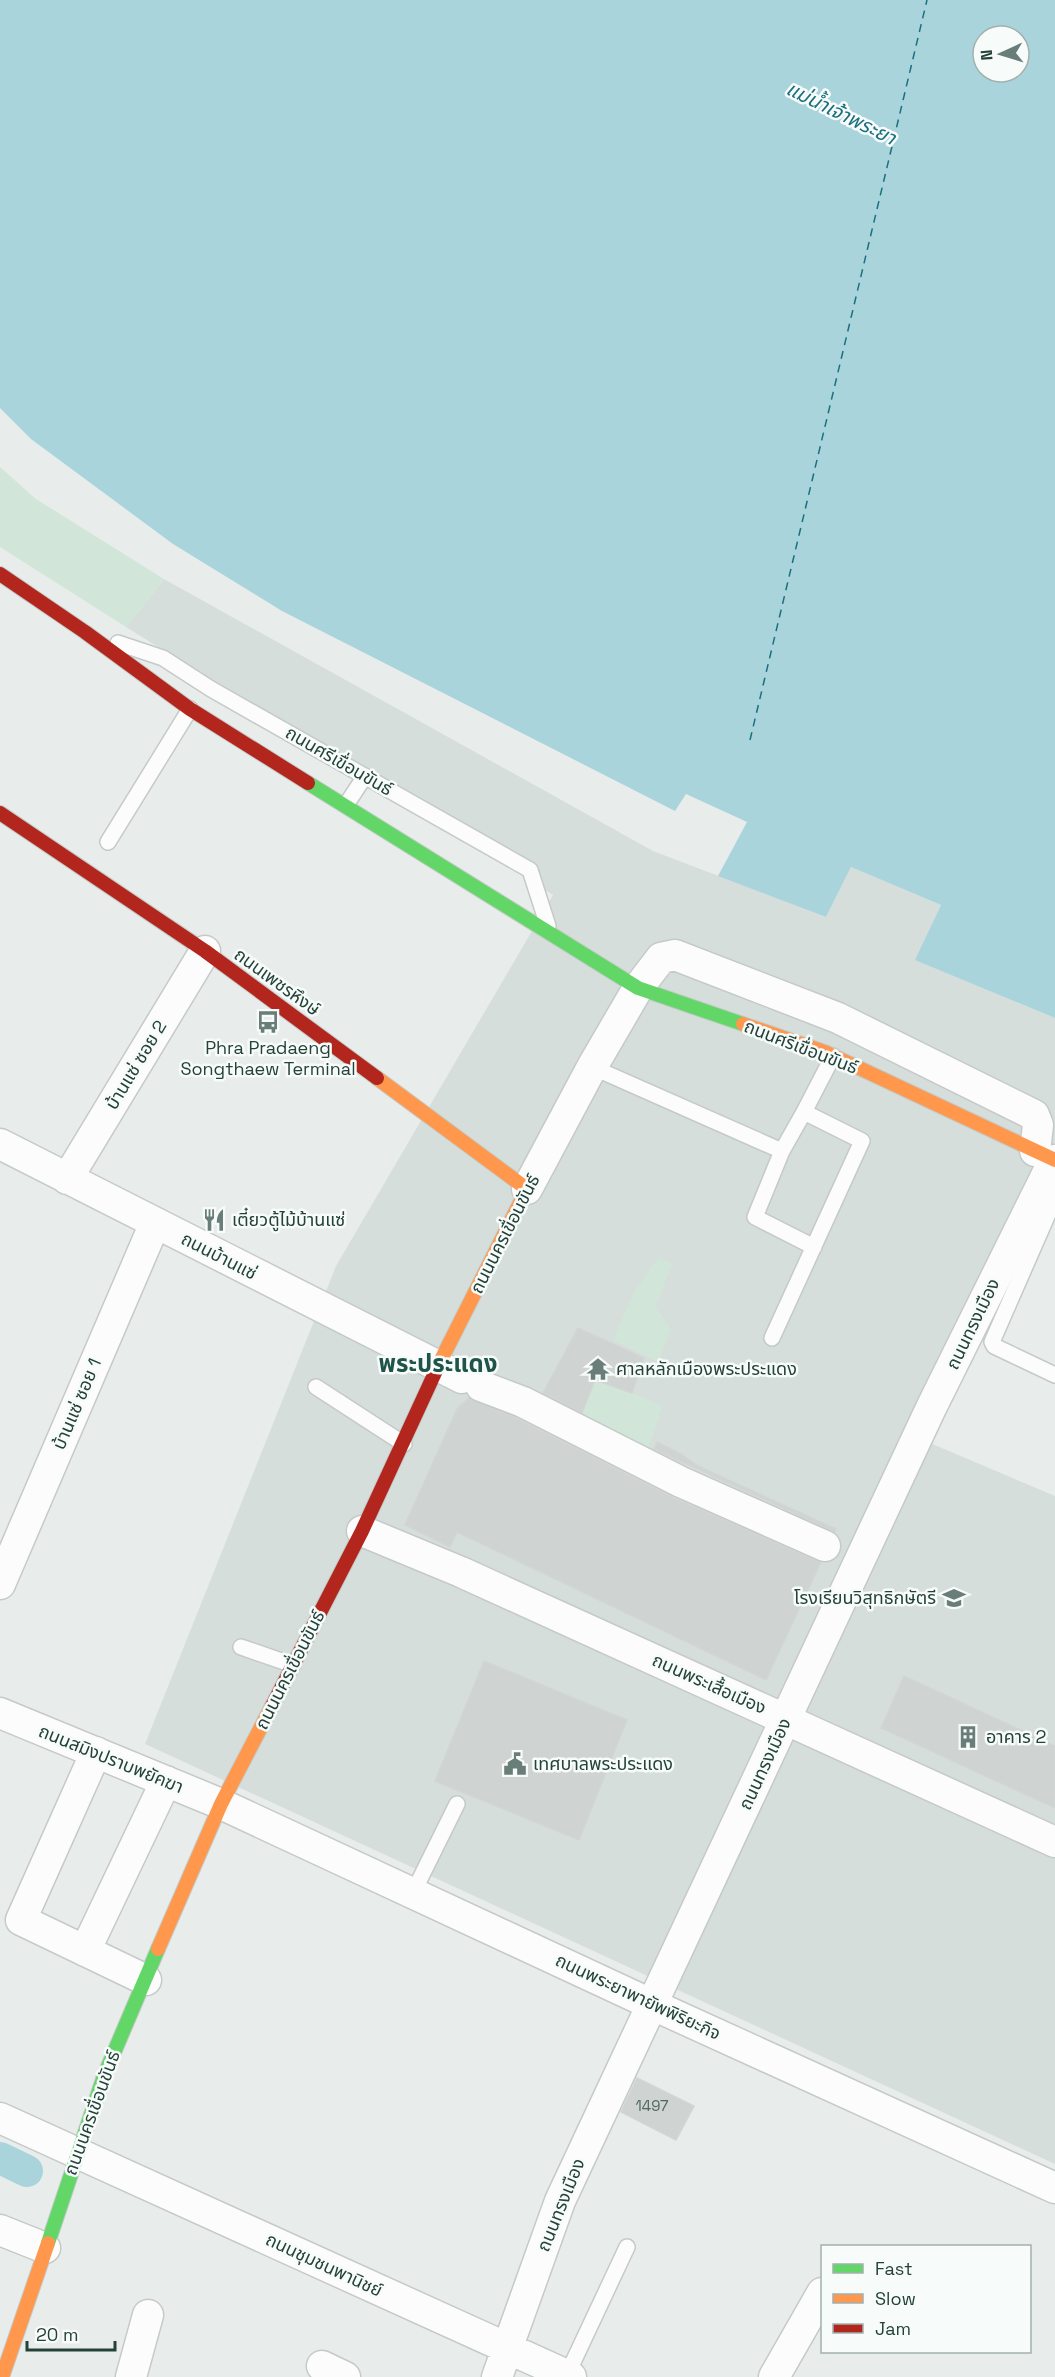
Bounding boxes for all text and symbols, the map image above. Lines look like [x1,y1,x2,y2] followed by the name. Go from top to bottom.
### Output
[971,24,1031,84] north arrow
[976,49,997,61] text: N
[782,74,901,151] water label: แม่น้ำเจ้าพระยา
[282,720,398,801] street label: ถนนศรีเขื่อนขันธ์
[230,943,325,1021] street label: ถนนเพชรหึงษ์
[255,1009,281,1035] bus stop icon: Phra Pradaeng Songthaew Terminal
[741,1013,862,1079] street label: ถนนศรีเขื่อนขันธ์
[100,1016,171,1114] street label: บ้านแซ่ ซอย 2
[180,1036,356,1080] place label: Phra Pradaeng Songthaew Terminal
[464,1170,545,1297] street label: ถนนนครเขื่อนขันธ์
[201,1207,227,1233] restaurant icon: เตี๋ยวตู้ไม้บ้านแซ่
[232,1207,345,1232] place label: เตี๋ยวตู้ไม้บ้านแซ่
[177,1227,261,1284] street label: ถนนบ้านแซ่
[941,1274,1005,1373] street label: ถนนทรงเมือง
[379,1348,497,1379] district label: พระประแดง
[47,1355,106,1453] street label: บ้านแซ่ ซอย 1
[585,1356,611,1382] temple icon: ศาลหลักเมืองพระประแดง
[616,1357,797,1380] place label: ศาลหลักเมืองพระประแดง
[941,1585,967,1611] school or university icon: โรงเรียนวิสุทธิกษัตรี
[794,1586,936,1609] place label: โรงเรียนวิสุทธิกษัตรี
[249,1606,330,1733] street label: ถนนนครเขื่อนขันธ์
[649,1647,770,1719] street label: ถนนพระเสื้อเมือง
[733,1714,796,1813] street label: ถนนทรงเมือง
[35,1719,187,1798] street label: ถนนสมิงปราบพยัคฆา
[955,1724,981,1750] building icon: อาคาร 2
[986,1725,1046,1748] place label: อาคาร 2
[502,1751,528,1777] public building icon: เทศบาลพระประแดง
[533,1752,673,1775] place label: เทศบาลพระประแดง
[552,1948,725,2045] street label: ถนนพระยาพายัพพิริยะกิจ
[57,2047,125,2178] street label: ถนนนครเขื่อนขันธ์
[635,2096,669,2115] house number: 1497
[531,2155,590,2255] street label: ถนนทรงเมือง
[262,2227,386,2302] street label: ถนนชุมชนพานิชย์
[821,2245,1031,2353] legend
[875,2257,912,2280] text: Fast
[875,2287,916,2310] text: Slow
[27,2314,116,2352] scale bar
[875,2317,911,2340] text: Jam
[36,2323,79,2346] text: 20 m

